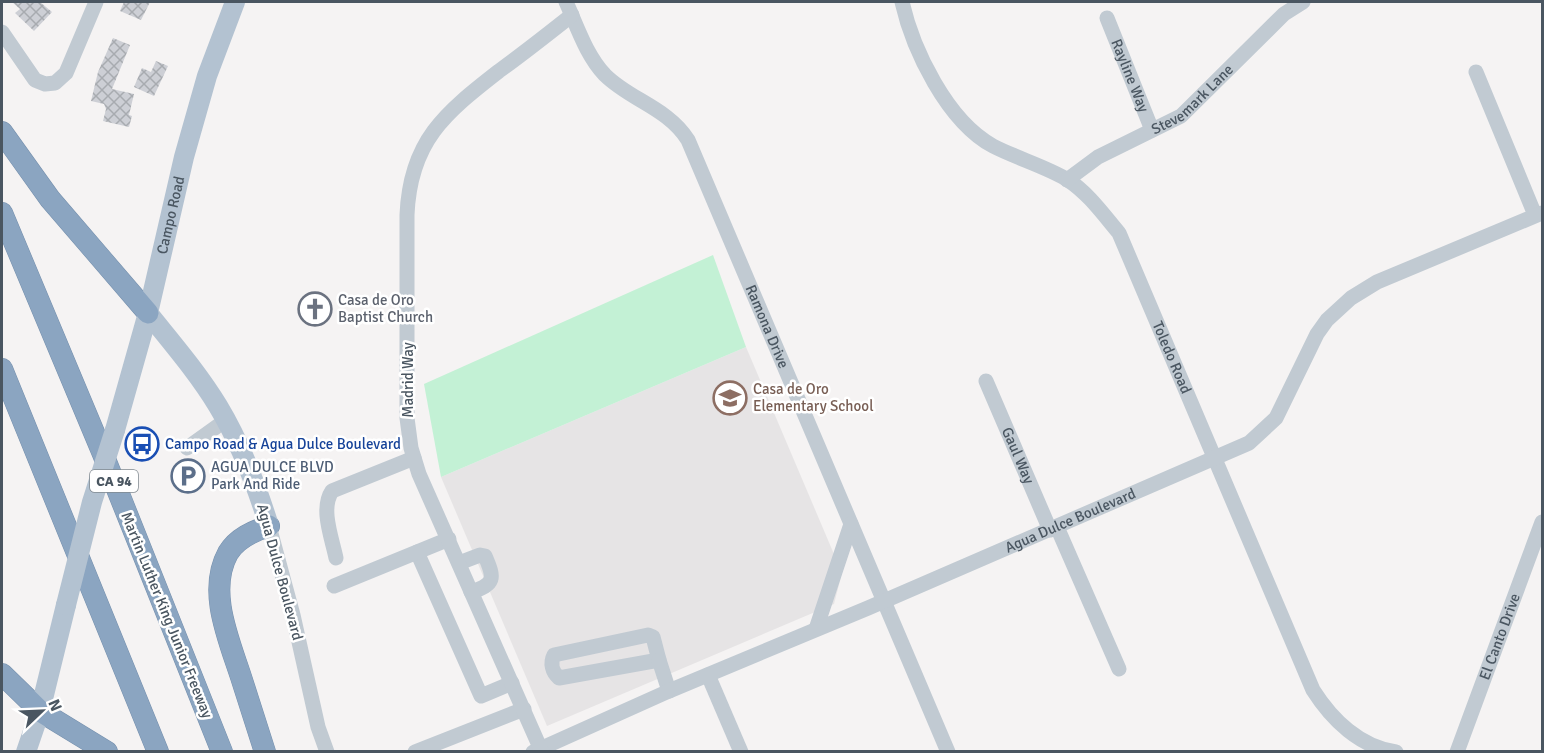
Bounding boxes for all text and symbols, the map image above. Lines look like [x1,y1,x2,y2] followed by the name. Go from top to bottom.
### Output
[1107,36,1153,115] street label: Rayline Way
[1148,61,1237,138] street label: Stevemark Lane
[153,174,188,256] street label: Campo Road
[742,282,793,371] street label: Ramona Drive
[297,291,333,327] church icon: Casa de Oro Baptist Church
[338,291,433,326] place label: Casa de Oro Baptist Church
[1149,319,1195,396] street label: Toledo Road
[399,342,417,418] street label: Madrid Way
[712,380,748,416] school or university icon: Casa de Oro Elementary School
[753,380,874,415] place label: Casa de Oro Elementary School
[998,424,1038,486] street label: Gaul Way
[124,426,160,462] bus stop icon: Campo Road & Agua Dulce Boulevard
[165,435,401,453] place label: Campo Road & Agua Dulce Boulevard
[170,458,206,494] parking icon: AGUA DULCE BLVD Park And Ride
[211,458,334,493] place label: AGUA DULCE BLVD Park And Ride
[90,470,138,492] road number: CA 94
[1002,484,1138,557] street label: Agua Dulce Boulevard
[253,502,307,642] street label: Agua Dulce Boulevard
[117,509,217,721] street label: Martin Luther King Junior Freeway
[1475,591,1524,682] street label: El Canto Drive
[12,681,72,741] north arrow
[44,696,66,715] text: N

